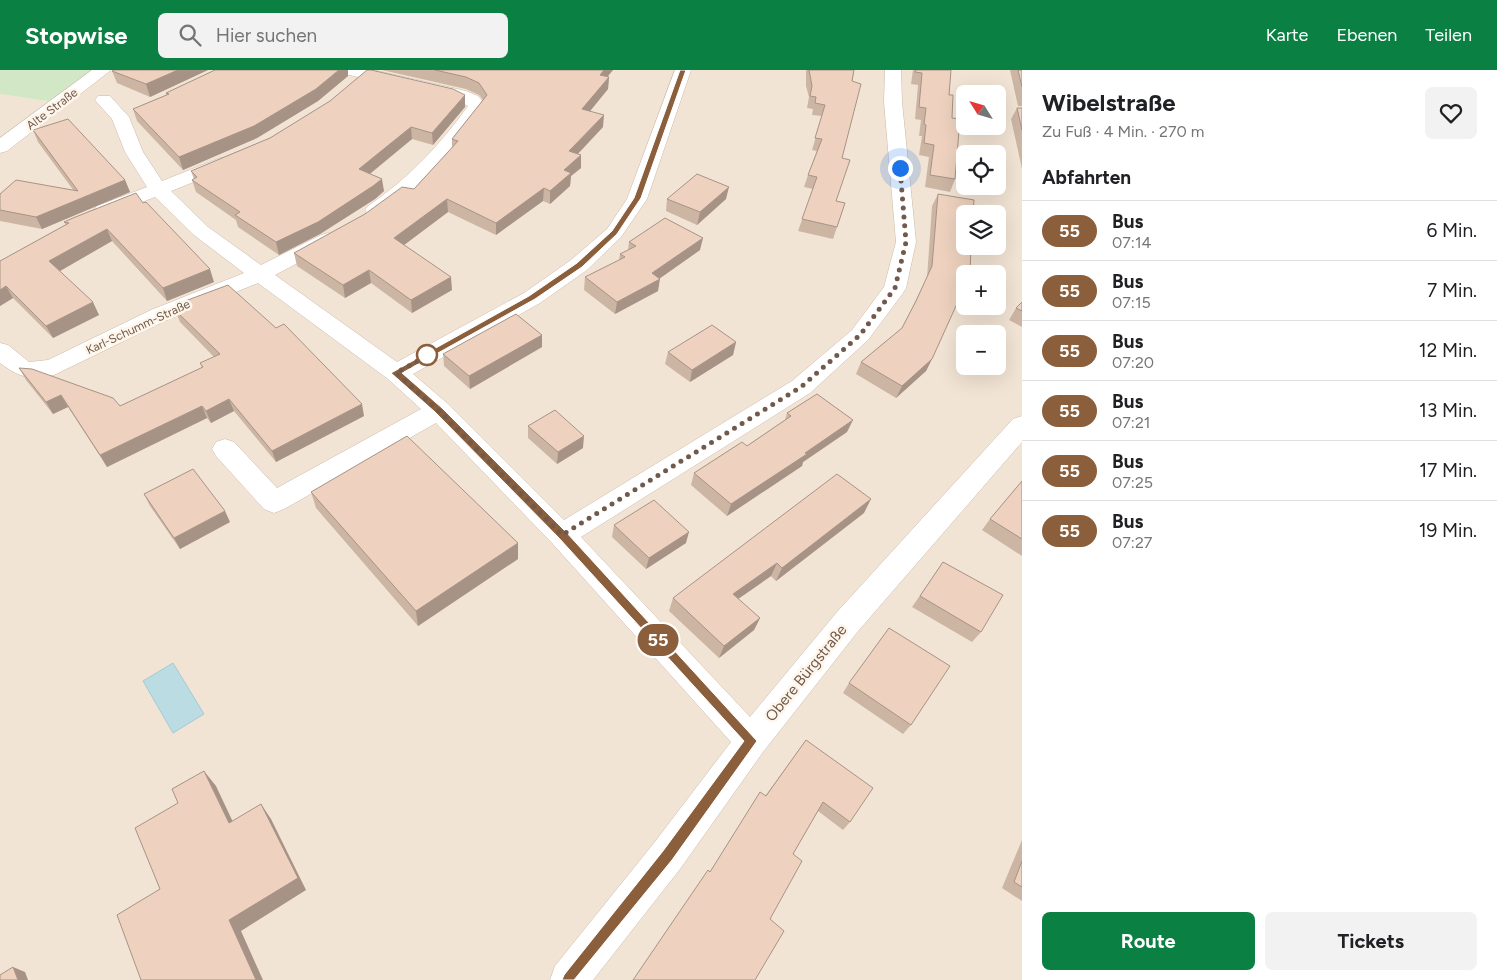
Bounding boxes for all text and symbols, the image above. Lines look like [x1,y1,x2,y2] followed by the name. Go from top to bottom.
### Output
[158,13,508,58] search box
[25,21,128,50] text: Stopwise
[176,21,204,49] icon: search
[216,24,317,47] text: Hier suchen
[1266,24,1308,46] text: Karte
[1336,24,1397,46] text: Ebenen
[1425,24,1472,46] text: Teilen
[24,85,81,133] street label: Alte Straße
[956,85,1006,135] north arrow
[956,85,1006,375] map controls
[1425,87,1477,139] button: heart
[1042,88,1176,117] text: Wibelstraße
[1042,122,1204,141] text: Zu Fuß · 4 Min. · 270 m
[956,145,1006,195] button: locate
[888,156,913,181] your location
[1042,166,1131,189] text: Abfahrten
[956,205,1006,255] button: layers
[1112,210,1143,233] text: Bus
[1427,219,1477,242] text: 6 Min.
[1059,220,1080,242] text: 55
[1112,233,1151,252] text: 07:14
[956,265,1006,315] button: +
[1112,270,1143,293] text: Bus
[1427,279,1477,302] text: 7 Min.
[1059,280,1080,302] text: 55
[1112,293,1151,312] text: 07:15
[84,297,193,357] street label: Karl-Schumm-Straße
[956,325,1006,375] button: −
[1112,330,1143,353] text: Bus
[1419,339,1477,362] text: 12 Min.
[1059,340,1080,362] text: 55
[416,344,438,366] unlabelled marker
[1112,353,1154,372] text: 07:20
[1112,390,1143,413] text: Bus
[1419,399,1477,422] text: 13 Min.
[1059,400,1080,422] text: 55
[1112,413,1150,432] text: 07:21
[1112,450,1143,473] text: Bus
[1419,459,1477,482] text: 17 Min.
[1059,460,1080,482] text: 55
[1112,473,1153,492] text: 07:25
[1112,510,1143,533] text: Bus
[1419,519,1477,542] text: 19 Min.
[1059,520,1080,542] text: 55
[1112,533,1152,552] text: 07:27
[762,621,850,725] street label: Obere Bürgstraße
[636,624,680,656] line badge: 55
[648,629,668,651] text: 55
[1042,912,1255,970] button: Route
[1265,912,1477,970] button: Tickets

